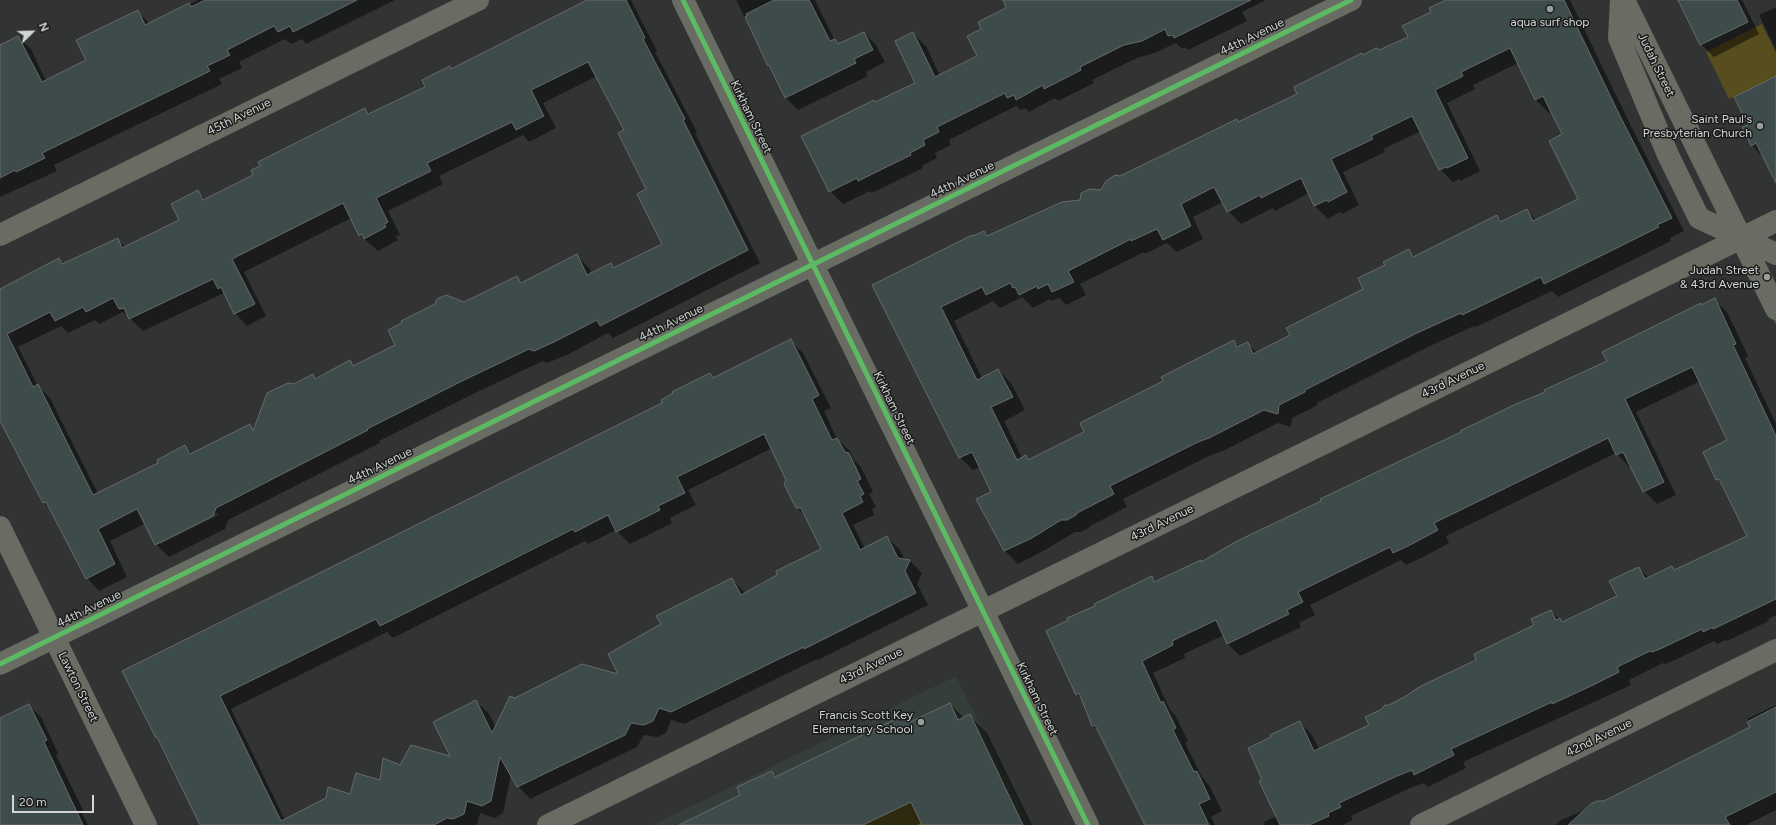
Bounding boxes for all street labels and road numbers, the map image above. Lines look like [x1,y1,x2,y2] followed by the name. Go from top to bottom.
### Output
[1218,15,1286,59] street label: 44th Avenue
[1634,31,1678,99] street label: Judah Street
[727,78,775,156] street label: Kirkham Street
[205,95,273,139] street label: 45th Avenue
[928,158,996,202] street label: 44th Avenue
[637,301,705,345] street label: 44th Avenue
[1419,358,1487,402] street label: 43rd Avenue
[870,369,918,447] street label: Kirkham Street
[346,444,414,488] street label: 44th Avenue
[1128,501,1196,545] street label: 43rd Avenue
[55,587,123,631] street label: 44th Avenue
[837,644,905,688] street label: 43rd Avenue
[55,650,101,724] street label: Lawton Street
[1013,660,1061,738] street label: Kirkham Street
[1564,716,1634,760] street label: 42nd Avenue

